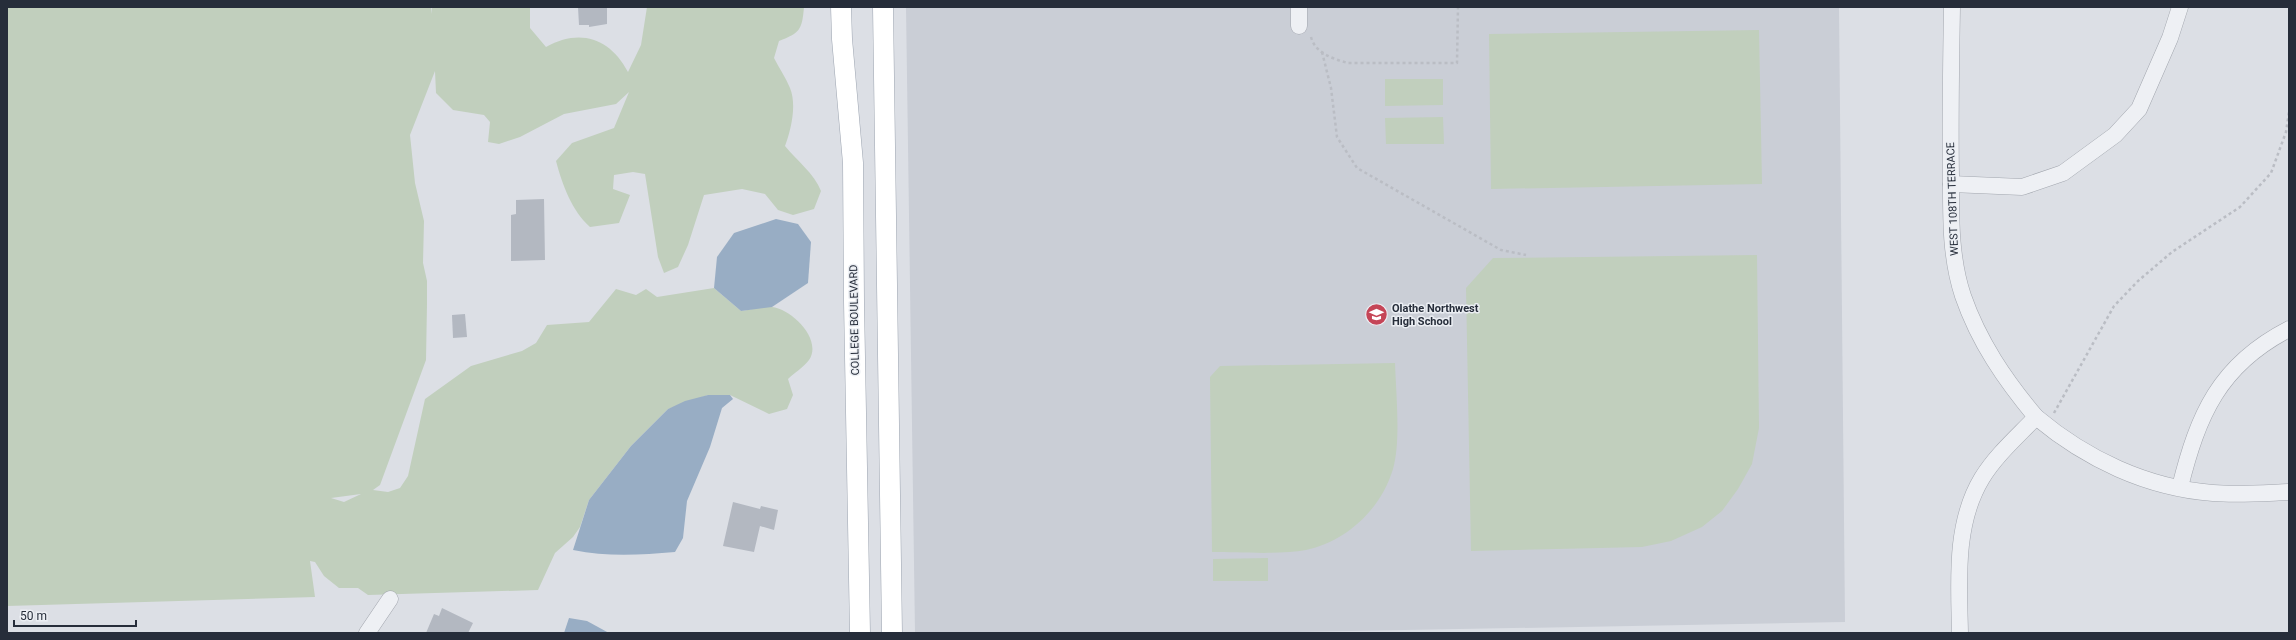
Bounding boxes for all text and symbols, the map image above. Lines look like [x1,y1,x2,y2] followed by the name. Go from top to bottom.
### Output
[1944,142,1961,256] street label: WEST 108TH TERRACE
[847,264,862,376] street label: COLLEGE BOULEVARD
[1363,301,1389,327] school or university icon: Olathe Northwest High School
[1392,302,1479,328] place label: Olathe Northwest High School
[14,602,136,628] scale bar
[20,609,47,623] text: 50 m

